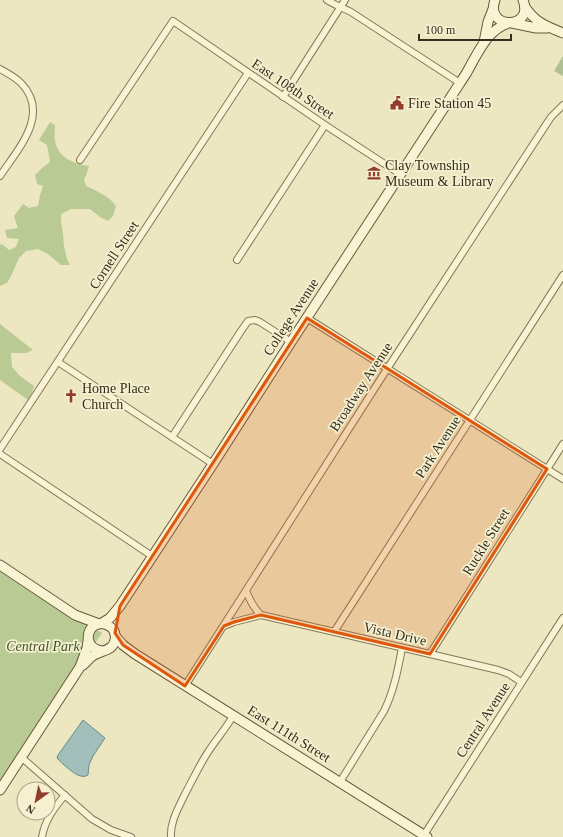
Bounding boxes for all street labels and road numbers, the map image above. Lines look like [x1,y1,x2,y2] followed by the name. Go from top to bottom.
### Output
[249,56,337,122] street label: East 108th Street
[86,218,142,292] street label: Cornell Street
[261,276,321,358] street label: College Avenue
[327,340,395,434] street label: Broadway Avenue
[412,413,464,481] street label: Park Avenue
[460,506,513,578] street label: Ruckle Street
[362,619,428,649] street label: Vista Drive
[453,680,513,760] street label: Central Avenue
[245,703,333,765] street label: East 111th Street

